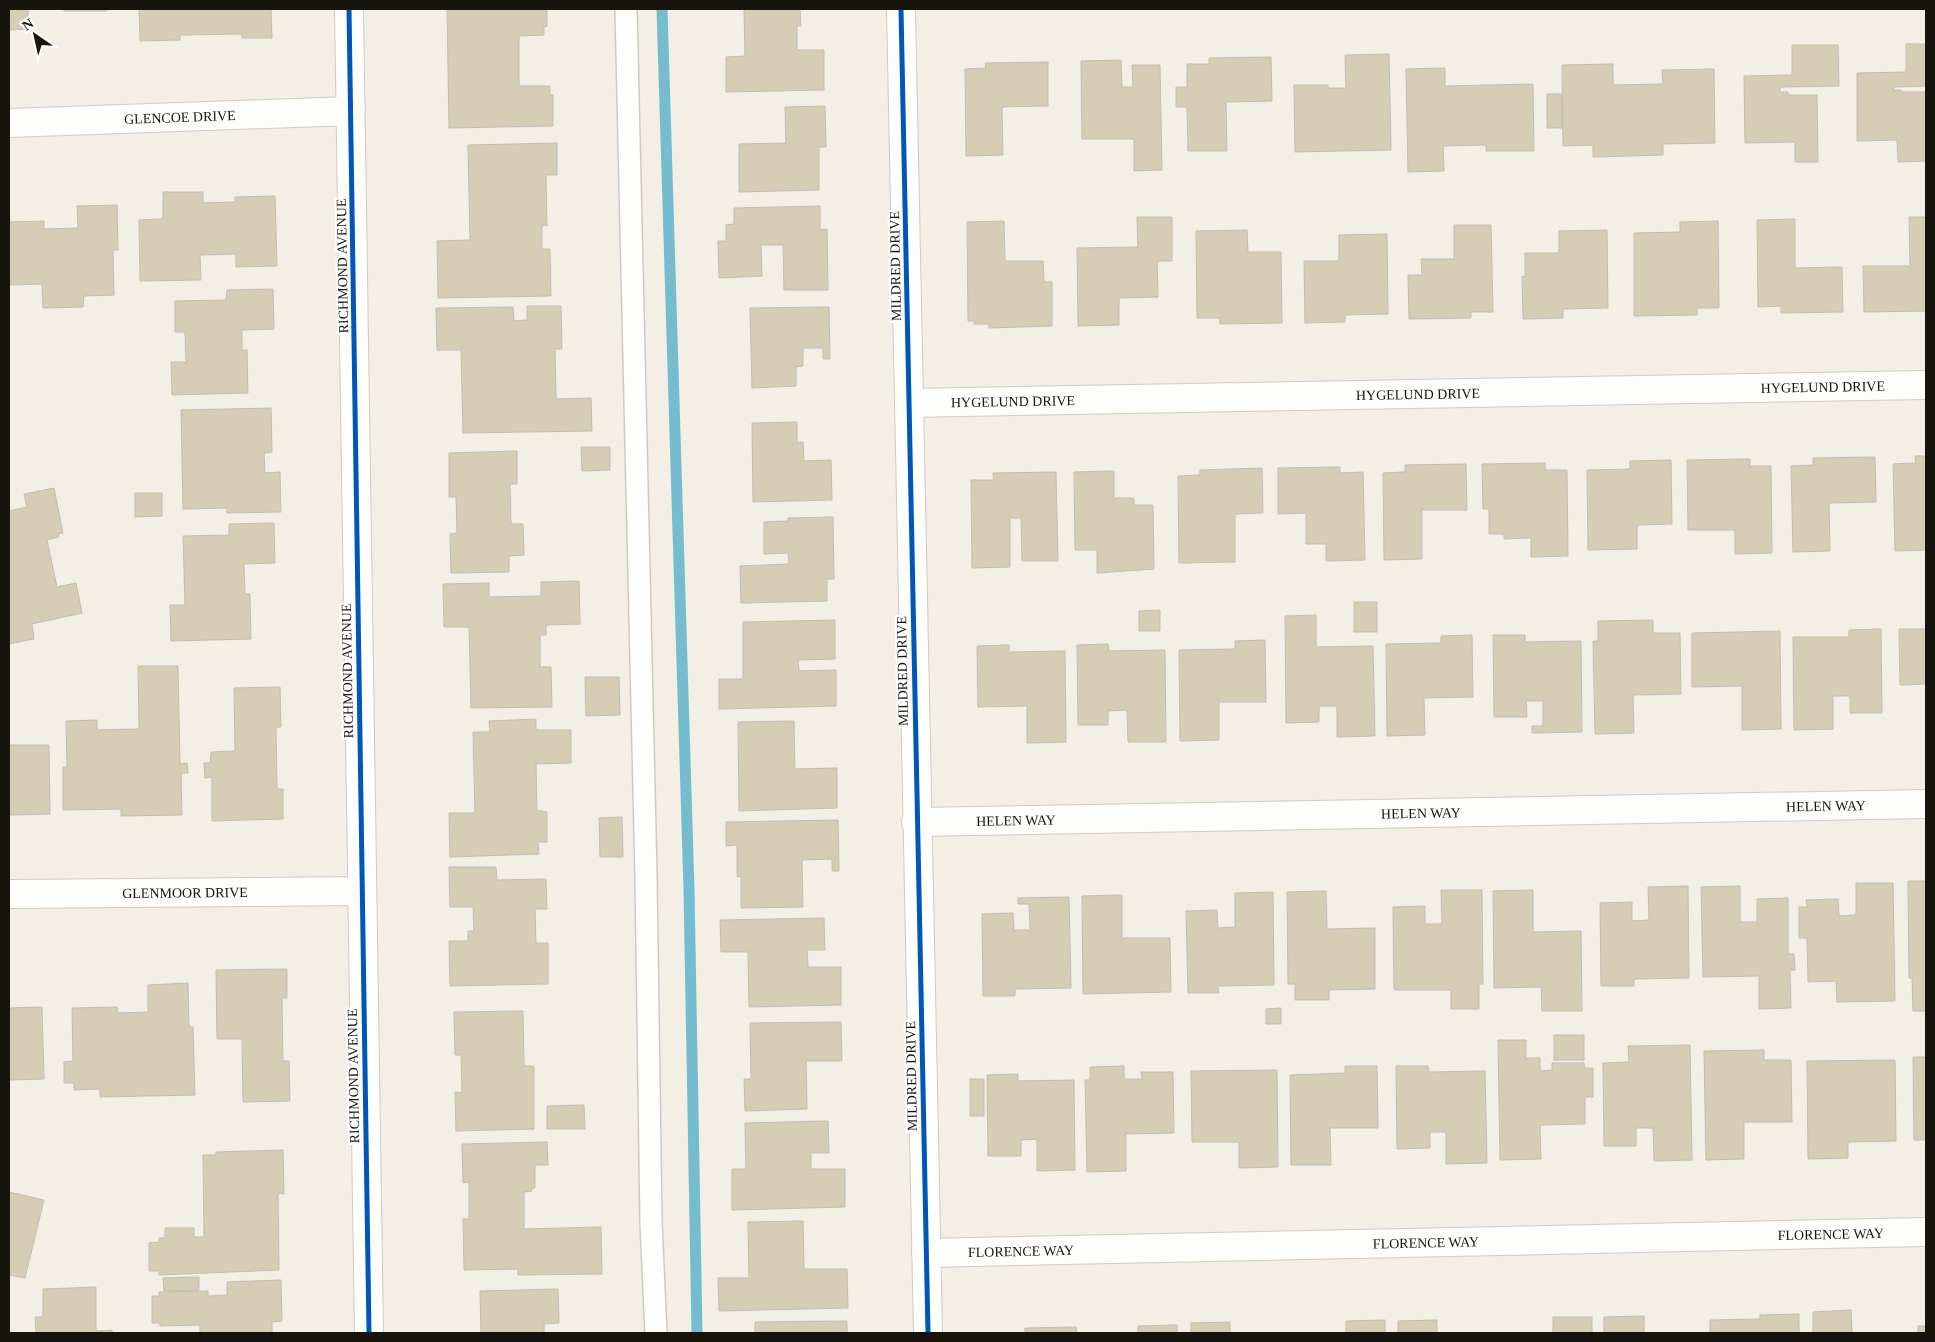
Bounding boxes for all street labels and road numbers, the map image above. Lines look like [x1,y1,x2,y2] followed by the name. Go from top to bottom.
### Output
[124,108,236,127] street label: GLENCOE DRIVE
[334,199,351,333] street label: RICHMOND AVENUE
[887,211,904,321] street label: MILDRED DRIVE
[1761,379,1885,396] street label: HYGELUND DRIVE
[1356,386,1480,403] street label: HYGELUND DRIVE
[951,393,1075,410] street label: HYGELUND DRIVE
[339,604,356,738] street label: RICHMOND AVENUE
[894,616,911,726] street label: MILDRED DRIVE
[1786,798,1866,814] street label: HELEN WAY
[1381,805,1461,822] street label: HELEN WAY
[976,813,1056,829] street label: HELEN WAY
[122,885,248,901] street label: GLENMOOR DRIVE
[345,1009,362,1143] street label: RICHMOND AVENUE
[903,1021,920,1131] street label: MILDRED DRIVE
[1778,1226,1884,1243] street label: FLORENCE WAY
[1373,1234,1479,1252] street label: FLORENCE WAY
[968,1243,1074,1260] street label: FLORENCE WAY

